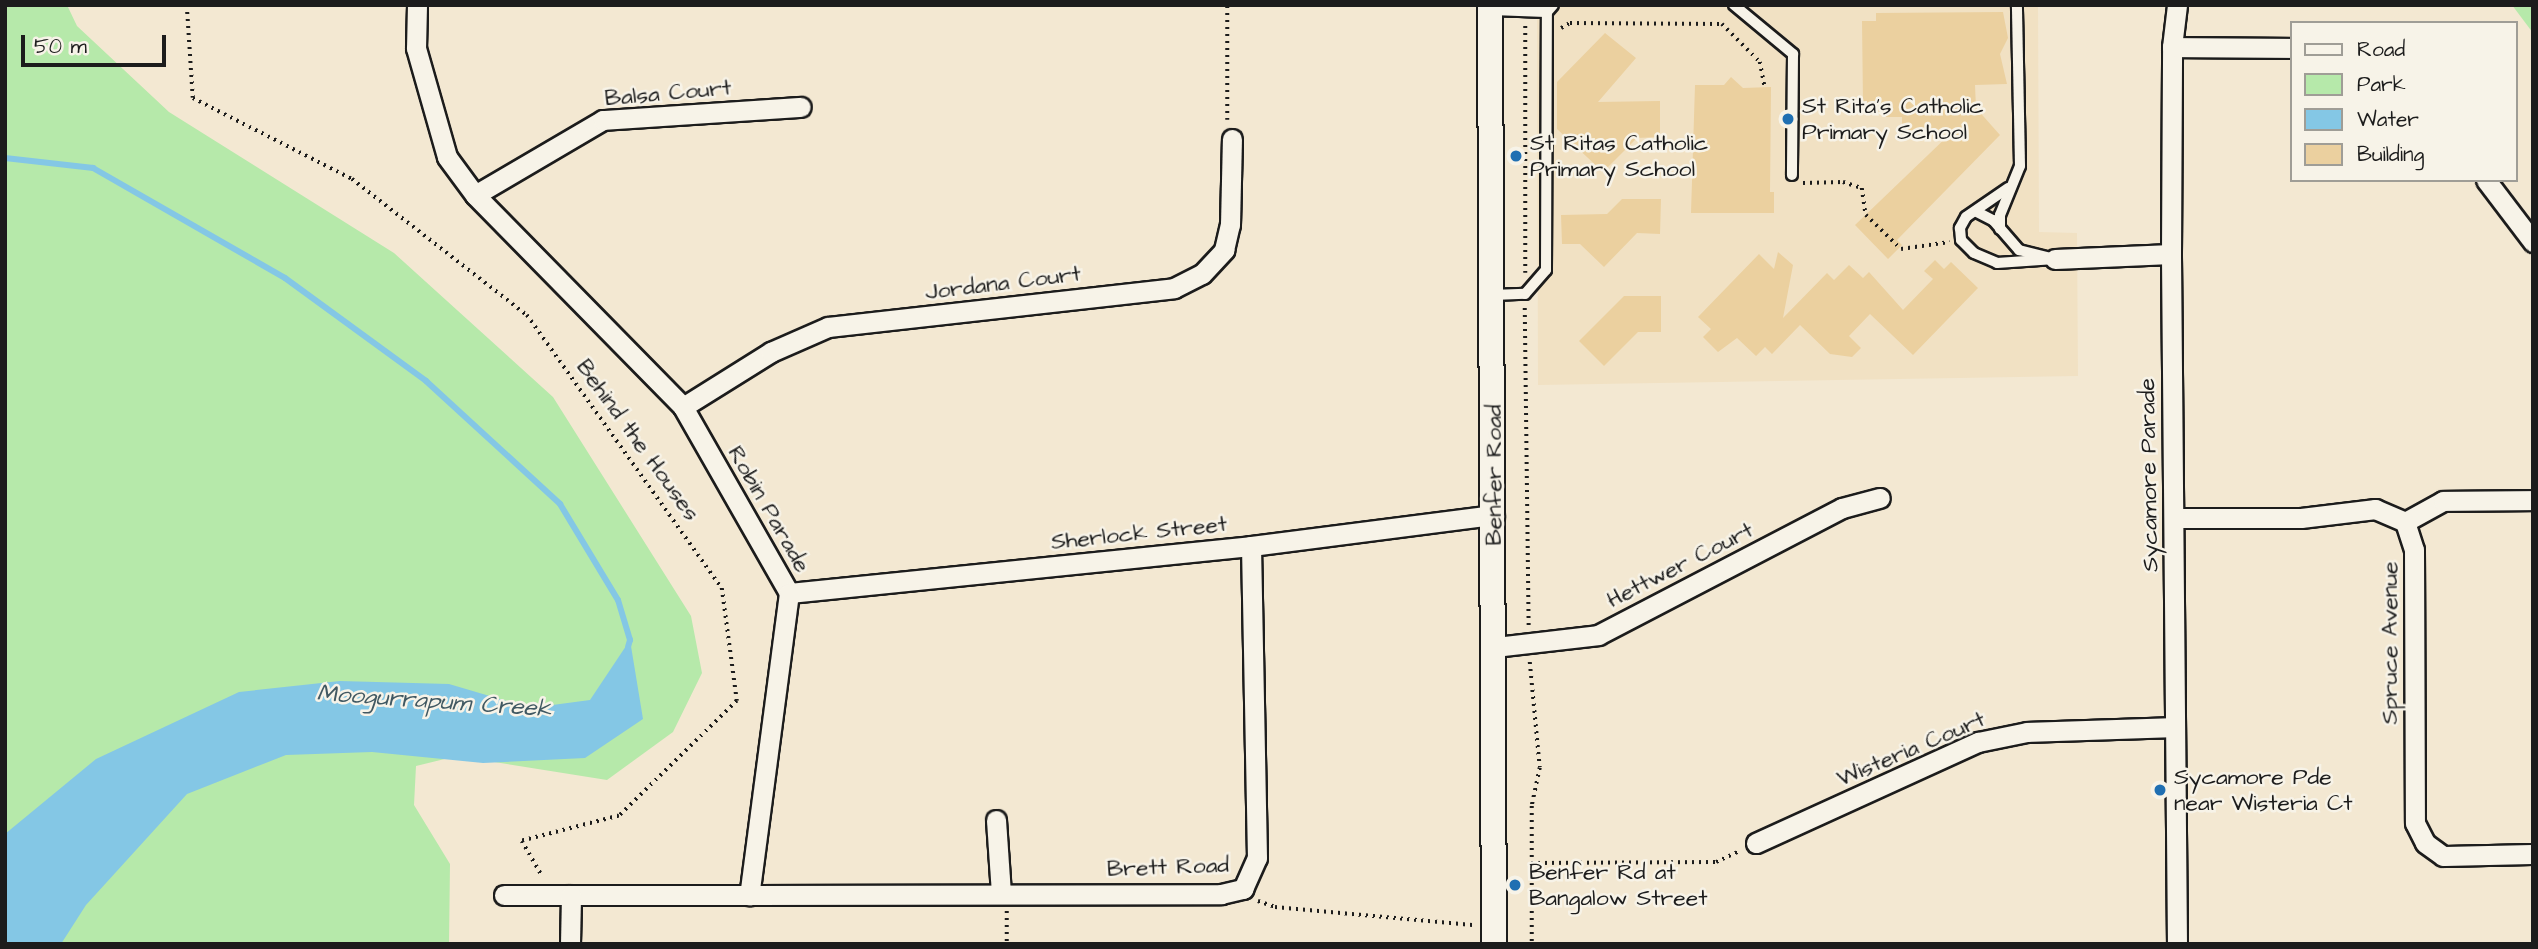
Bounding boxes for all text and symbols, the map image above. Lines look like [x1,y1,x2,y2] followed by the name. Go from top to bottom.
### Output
[24,21,170,65] scale bar
[2290,21,2517,182] legend
[34,32,87,61] text: 50 m
[2357,35,2405,64] text: Road
[2357,70,2406,99] text: Park
[604,74,732,112] street label: Balsa Court
[1802,92,1984,146] place label: St Rita's Catholic Primary School
[2357,105,2419,134] text: Water
[1780,111,1796,127] marker: St Rita's Catholic Primary School
[1530,129,1708,183] place label: St Ritas Catholic Primary School
[2357,140,2424,169] text: Building
[1508,148,1524,164] marker: St Ritas Catholic Primary School
[924,260,1082,306] street label: Jordana Court
[570,354,706,526] street label: Behind the Houses
[2134,378,2164,572] street label: Sycamore Parade
[1480,404,1508,546] street label: Benfer Road
[722,441,816,577] street label: Robin Parade
[1050,510,1228,556] street label: Sherlock Street
[1602,516,1758,614] street label: Hettwer Court
[2376,562,2404,724] street label: Spruce Avenue
[316,679,552,725] water label: Moogurrapum Creek
[1833,705,1989,793] street label: Wisteria Court
[2174,763,2353,817] place label: Sycamore Pde near Wisteria Ct
[2152,782,2168,798] marker: Sycamore Pde near Wisteria Ct
[1106,851,1230,883] street label: Brett Road
[1529,858,1707,912] place label: Benfer Rd at Bangalow Street
[1507,877,1523,893] marker: Benfer Rd at Bangalow Street

